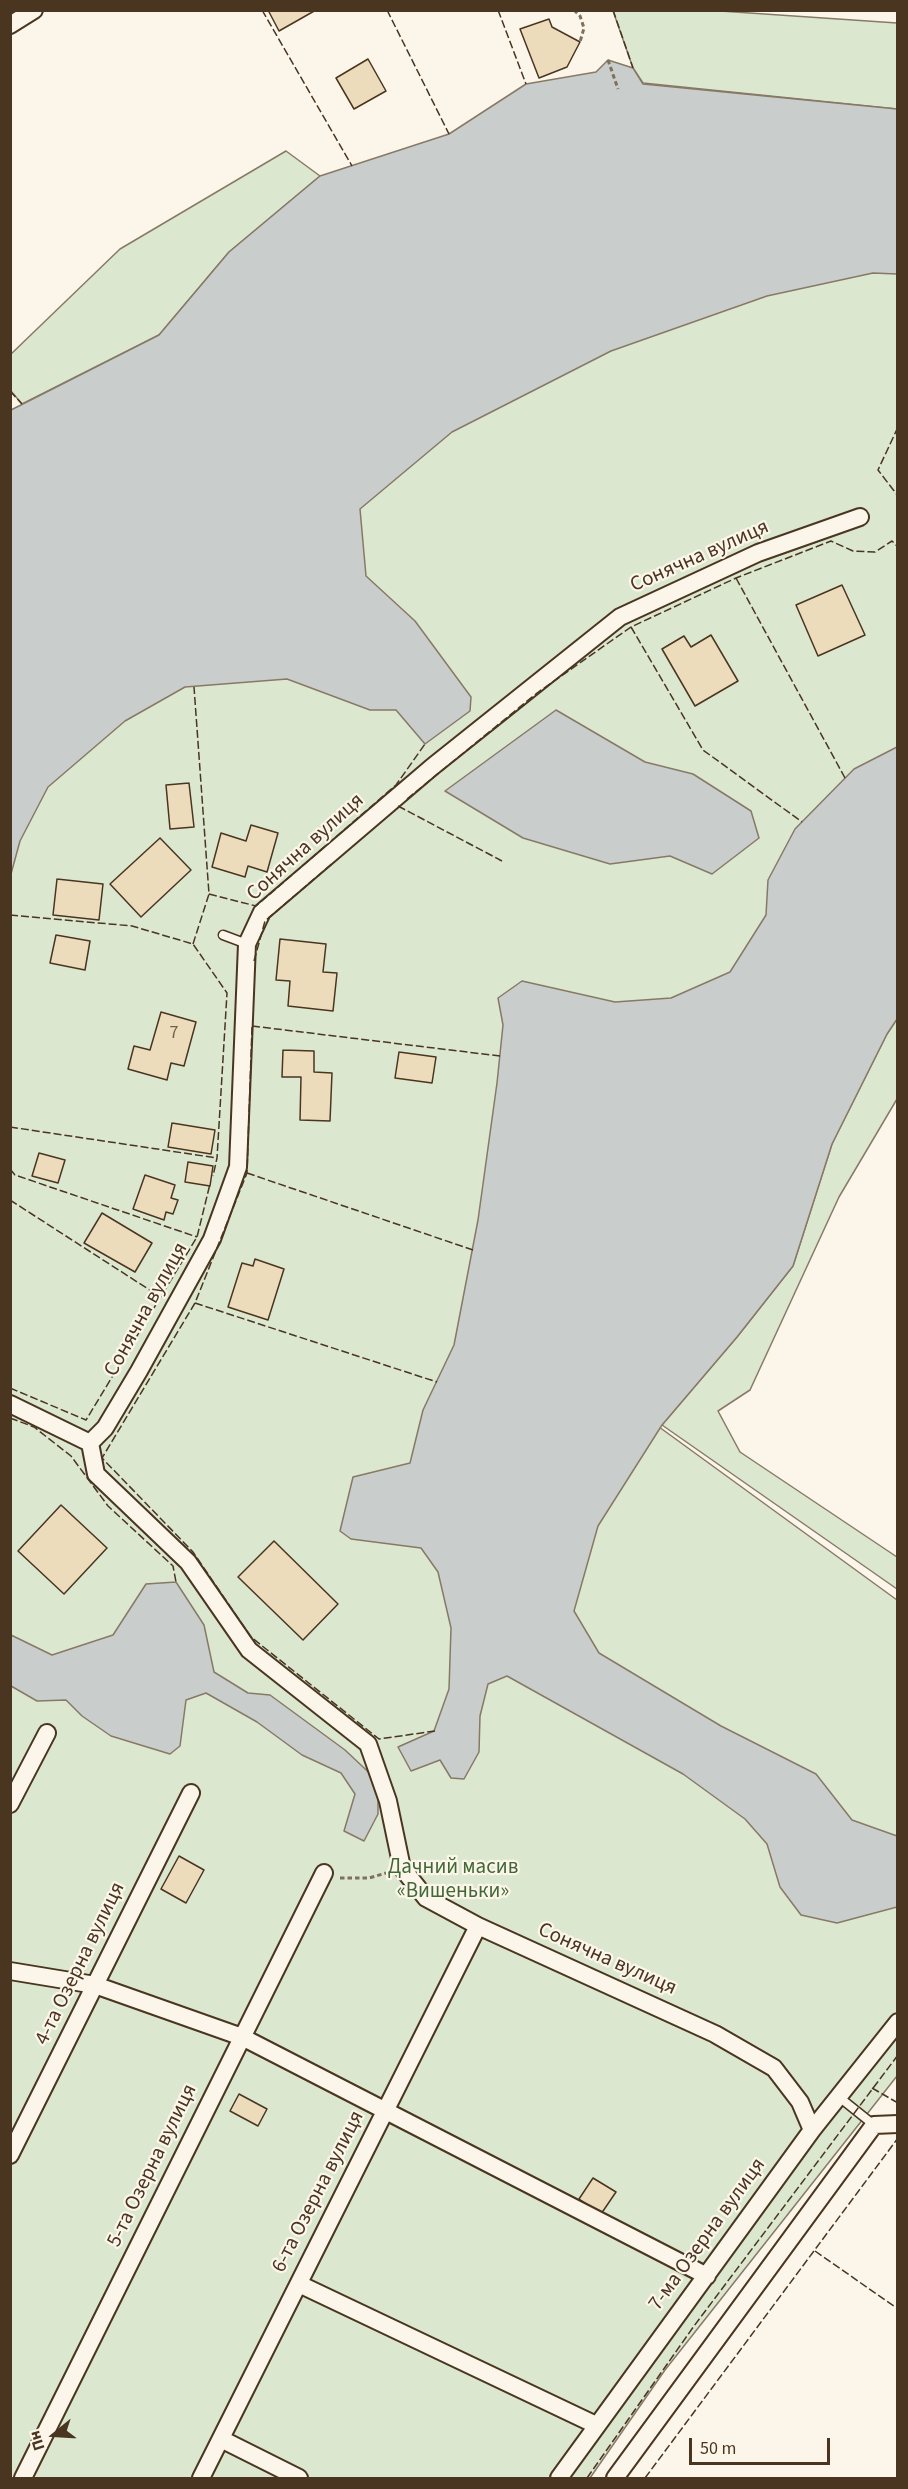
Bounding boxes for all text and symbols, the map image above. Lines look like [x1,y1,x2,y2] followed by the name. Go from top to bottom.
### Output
[627,515,773,599] street label: Сонячна вулиця
[242,789,370,907] street label: Сонячна вулиця
[170,1023,178,1045] house number: 7
[100,1239,194,1381] street label: Сонячна вулиця
[388,1855,518,1905] park label: Дачний масив «Вишеньки»
[31,1878,131,2050] street label: 4-та Озерна вулиця
[534,1918,680,2002] street label: Сонячна вулиця
[103,2080,203,2252] street label: 5-та Озерна вулиця
[267,2107,371,2277] street label: 6-та Озерна вулиця
[644,2154,772,2316] street label: 7-ма Озерна вулиця
[24,2405,84,2465] north arrow
[692,2426,833,2464] scale bar
[23,2428,50,2453] text: Пн
[700,2436,736,2461] text: 50 m

